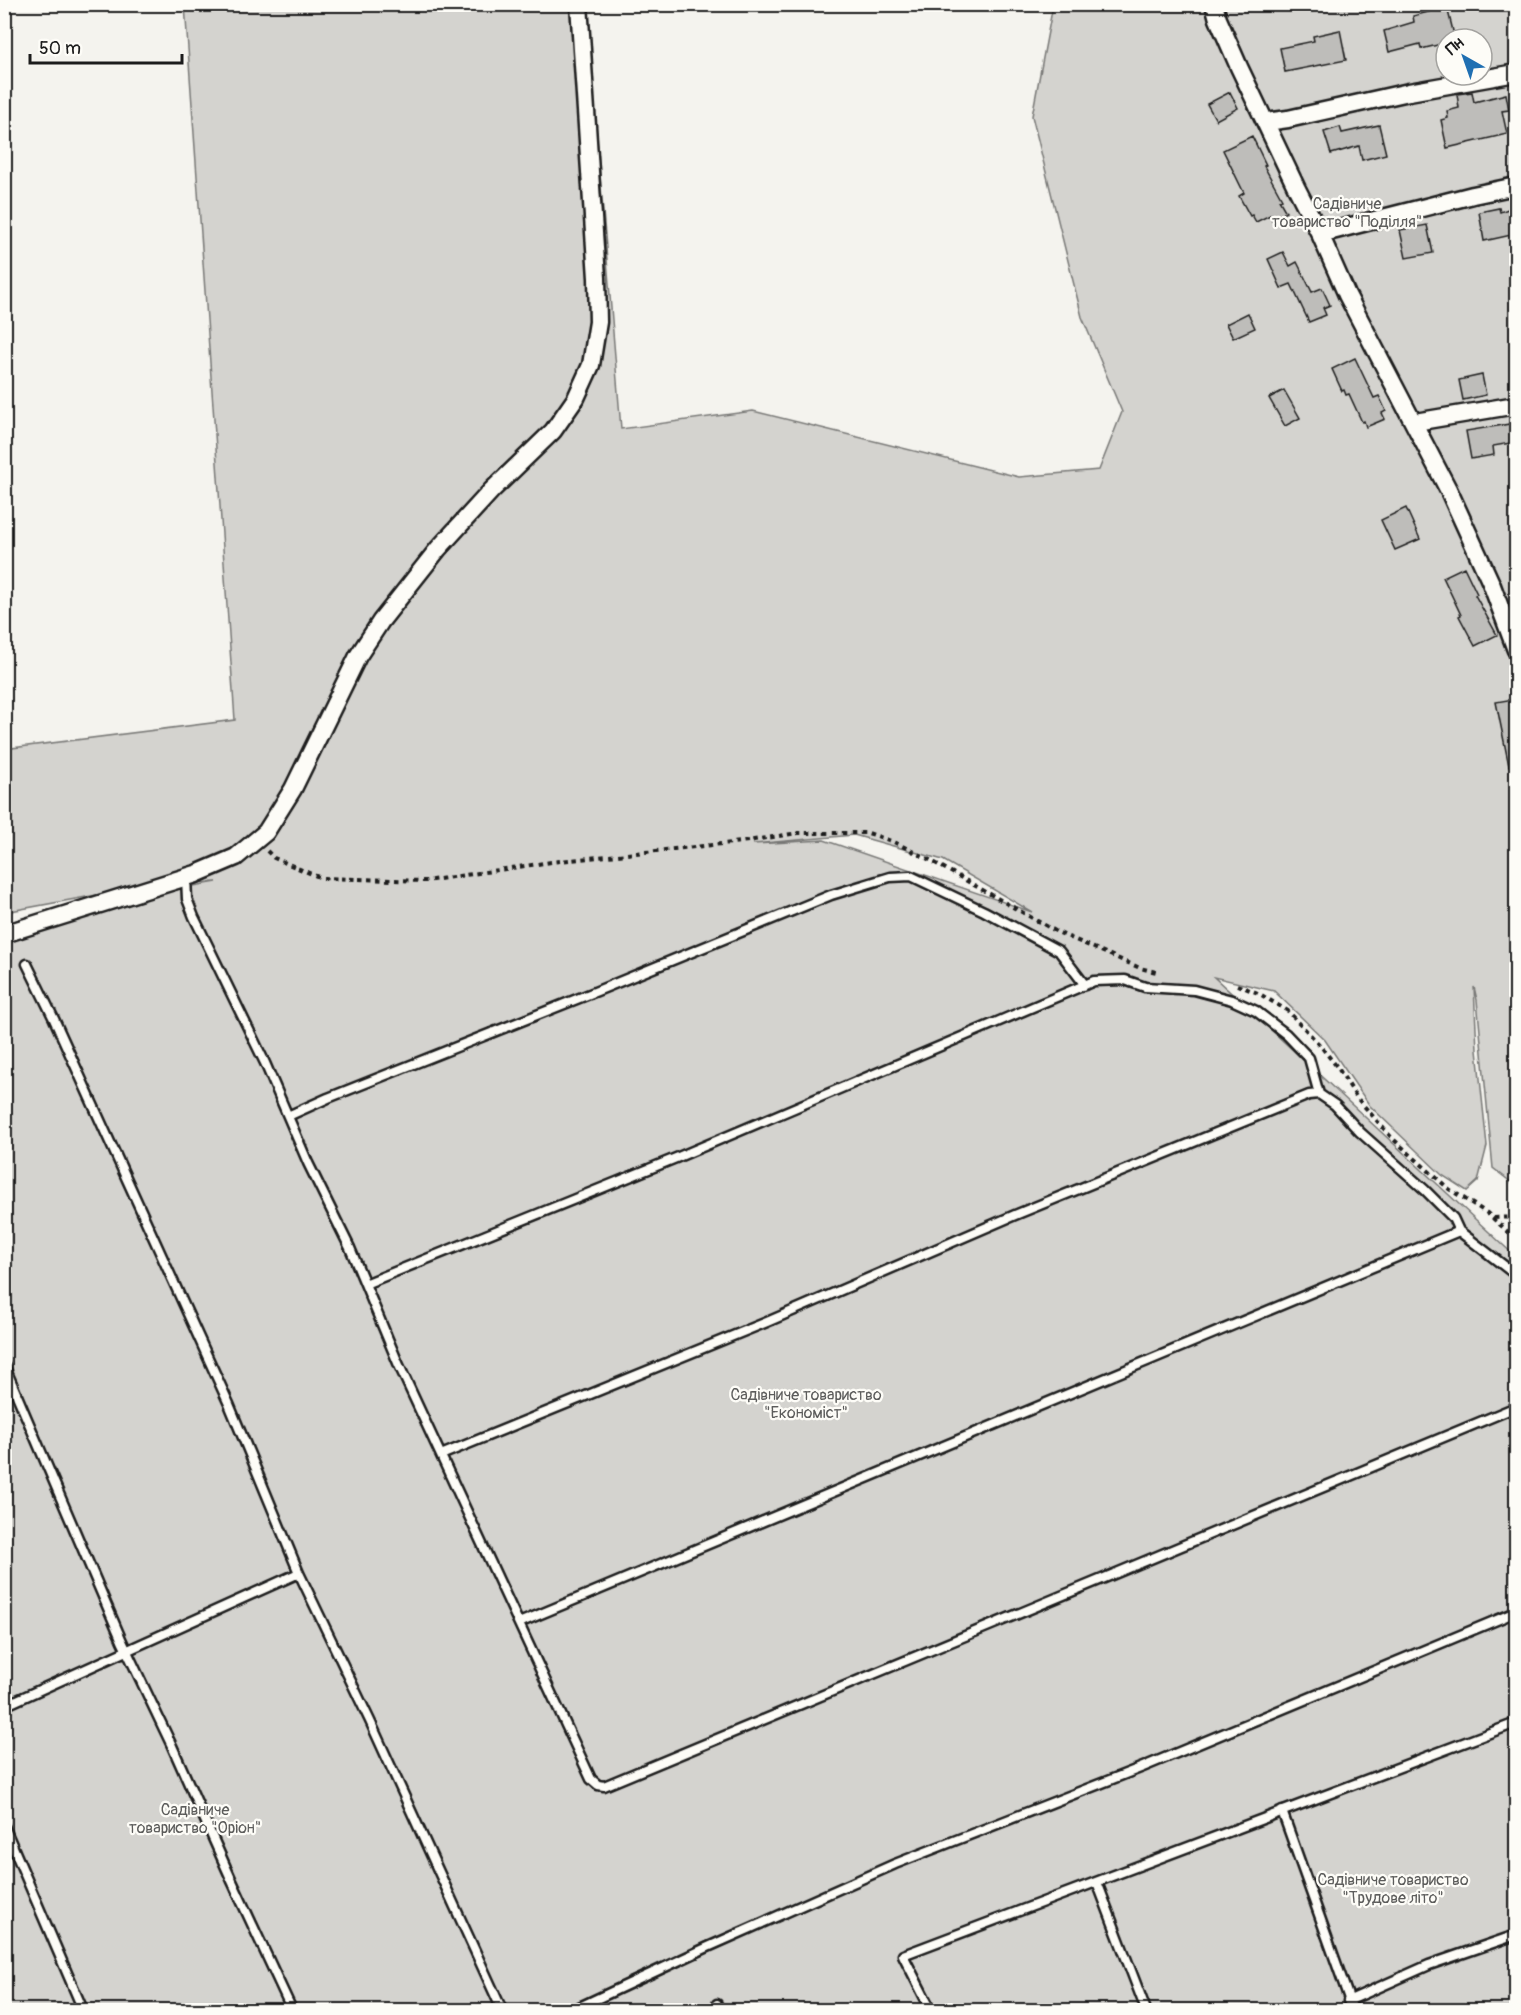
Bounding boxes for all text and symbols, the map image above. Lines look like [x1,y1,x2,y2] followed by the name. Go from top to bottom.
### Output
[30,27,182,65] scale bar
[1434,27,1494,87] north arrow
[1442,33,1468,60] text: Пн
[39,37,81,60] text: 50 m
[1272,194,1422,232] park label: Садівниче товариство "Поділля"
[730,1385,882,1423] park label: Садівниче товариство "Економіст"
[129,1800,261,1838] park label: Садівниче товариство "Оріон"
[1317,1870,1469,1908] park label: Садівниче товариство "Трудове літо"

